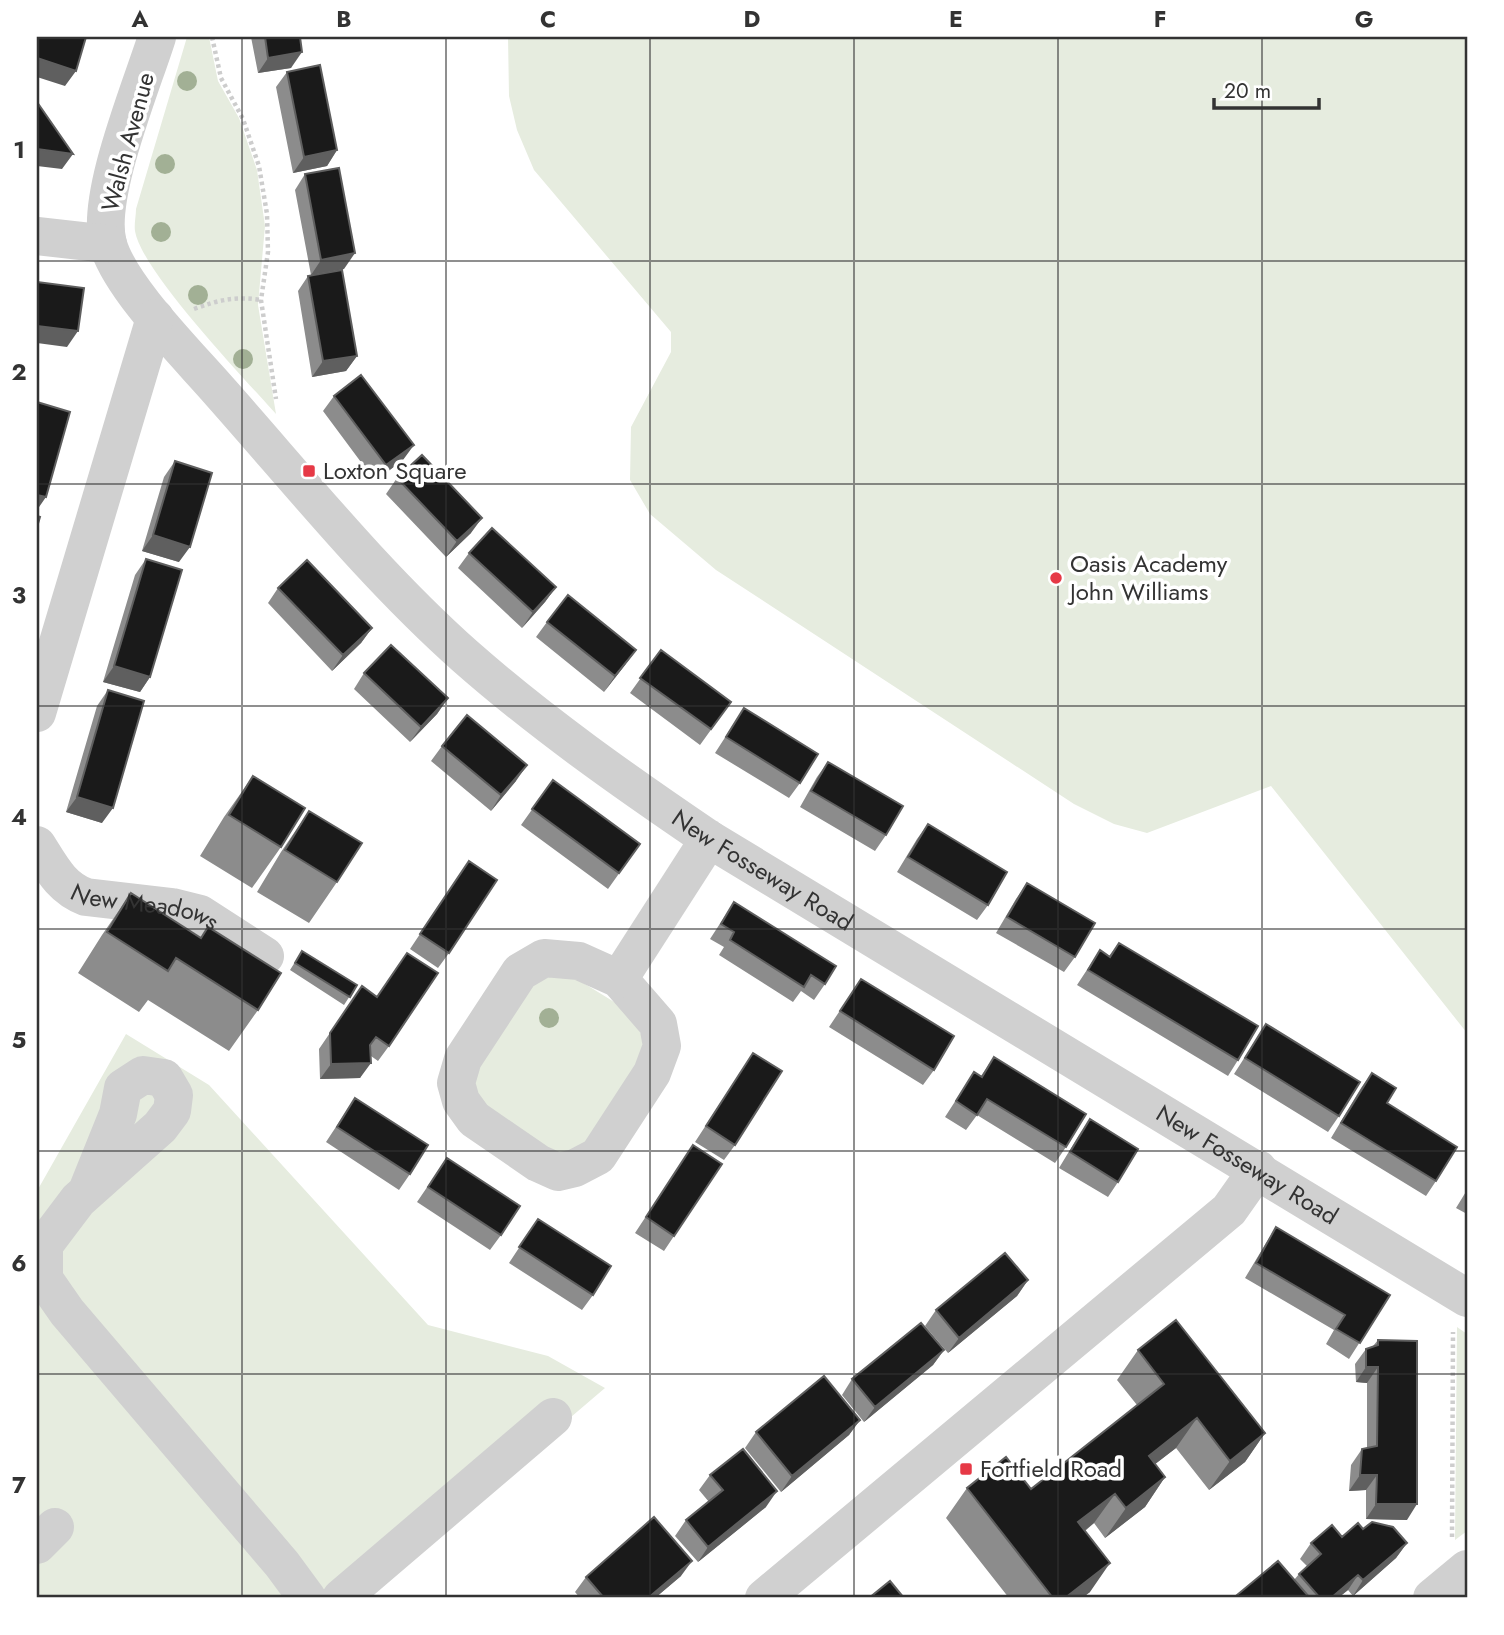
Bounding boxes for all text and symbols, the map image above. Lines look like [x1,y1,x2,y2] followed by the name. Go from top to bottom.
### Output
[131,2,149,36] text: A
[336,2,352,36] text: B
[540,2,556,36] text: C
[744,2,761,36] text: D
[949,2,963,36] text: E
[1154,2,1166,36] text: F
[1355,2,1373,36] text: G
[1214,66,1318,110] scale bar
[92,68,163,215] street label: Walsh Avenue
[1224,76,1271,106] text: 20 m
[13,133,25,167] text: 1
[11,355,27,389] text: 2
[323,453,467,488] place label: Loxton Square
[301,463,317,479] marker: Loxton Square
[1067,546,1228,609] place label: Oasis Academy John Williams
[1048,570,1064,586] marker: Oasis Academy John Williams
[12,578,26,612] text: 3
[11,800,27,834] text: 4
[665,801,860,939] street label: New Fosseway Road
[65,875,226,939] street label: New Meadows
[12,1023,26,1057] text: 5
[1150,1096,1345,1233] street label: New Fosseway Road
[11,1246,27,1280] text: 6
[980,1451,1122,1486] place label: Fortfield Road
[958,1461,974,1477] marker: Fortfield Road
[12,1468,26,1502] text: 7

